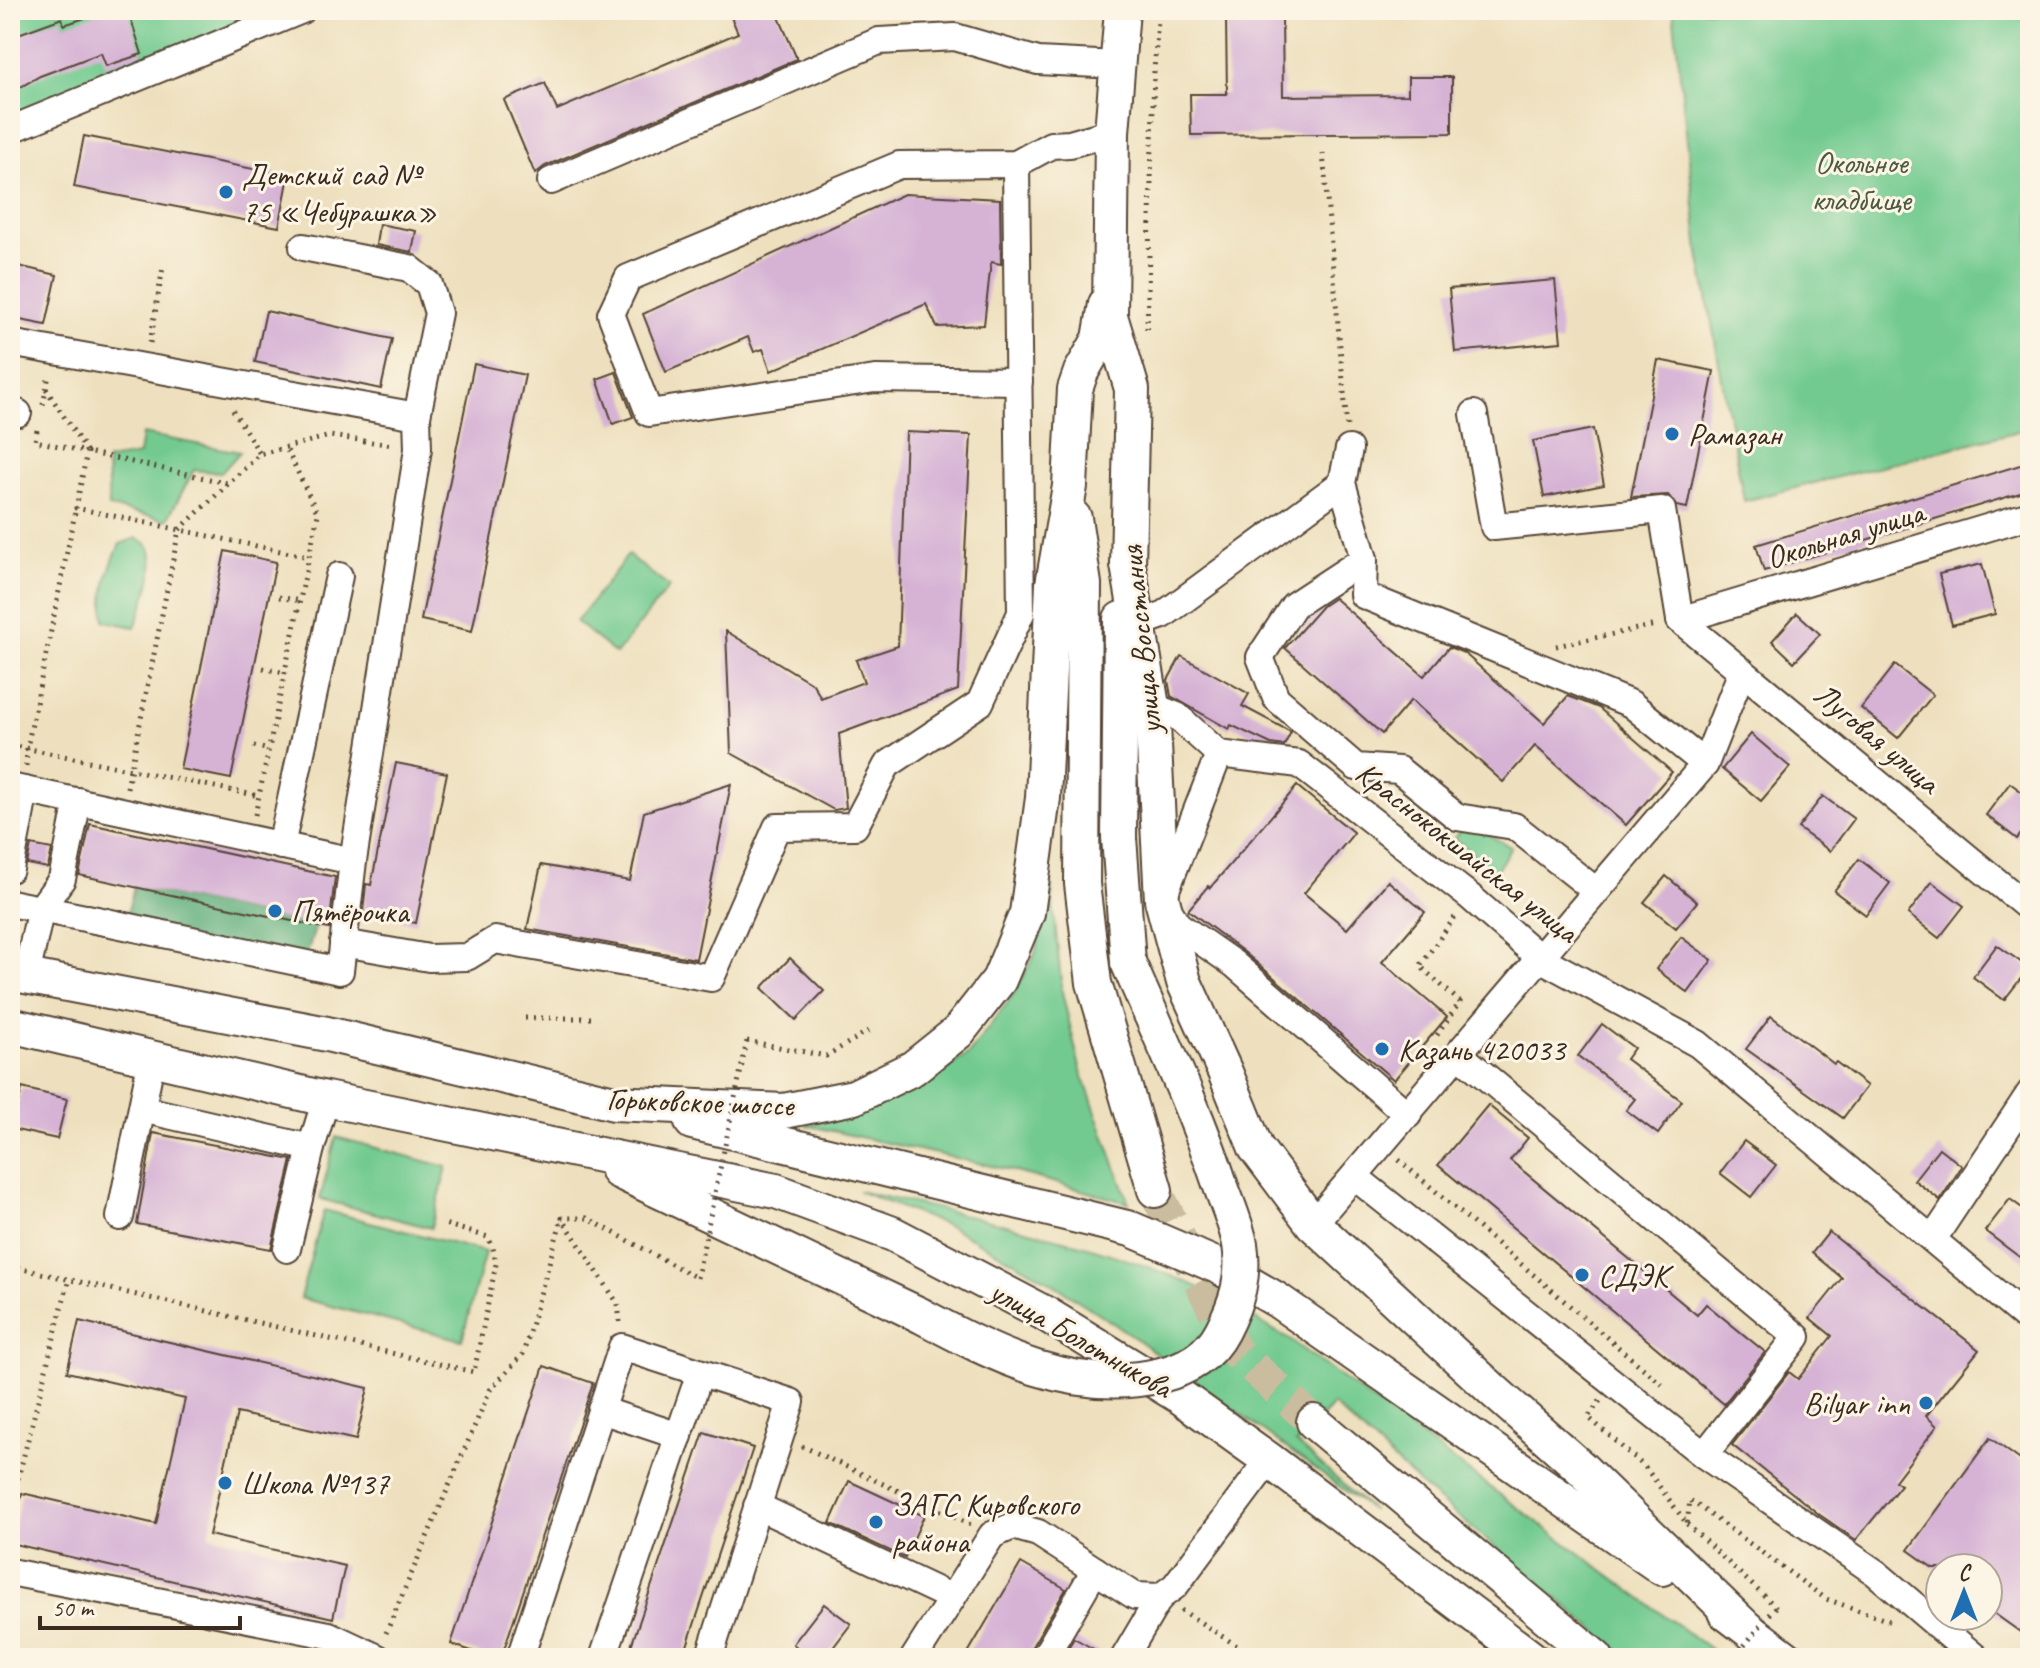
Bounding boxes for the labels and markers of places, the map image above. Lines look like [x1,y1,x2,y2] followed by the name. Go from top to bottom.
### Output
[242,154,437,232] place label: Детский сад № 75 «Чебурашка»
[217,183,235,201] marker: Детский сад № 75 «Чебурашка»
[1688,414,1784,455] place label: Рамазан
[1663,425,1681,443] marker: Рамазан
[291,891,410,932] place label: Пятёрочка
[266,902,284,920] marker: Пятёрочка
[1398,1029,1568,1070] place label: Казань 420033
[1373,1040,1391,1058] marker: Казань 420033
[1598,1255,1674,1296] place label: СДЭК
[1573,1266,1591,1284] marker: СДЭК
[1804,1383,1911,1424] place label: Bilyar inn
[1917,1394,1935,1412] marker: Bilyar inn
[241,1463,391,1504] place label: Школа №137
[216,1474,234,1492] marker: Школа №137
[892,1484,1081,1562] place label: ЗАГС Кировского района
[867,1513,885,1531] marker: ЗАГС Кировского района

